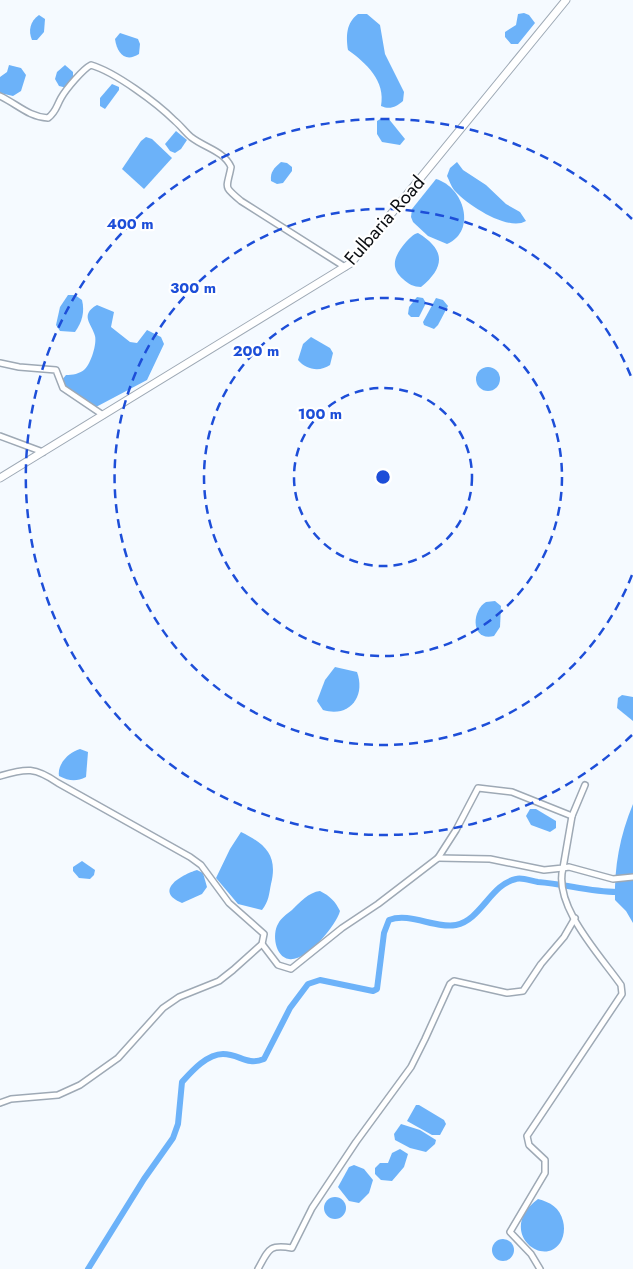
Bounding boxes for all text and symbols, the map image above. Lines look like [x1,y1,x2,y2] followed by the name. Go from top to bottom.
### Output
[338,170,431,271] street label: Fulbaria Road
[106,213,154,235] text: 400 m
[170,277,216,299] text: 300 m
[233,340,279,362] text: 200 m
[298,403,342,425] text: 100 m
[374,468,392,486] centre of rings

